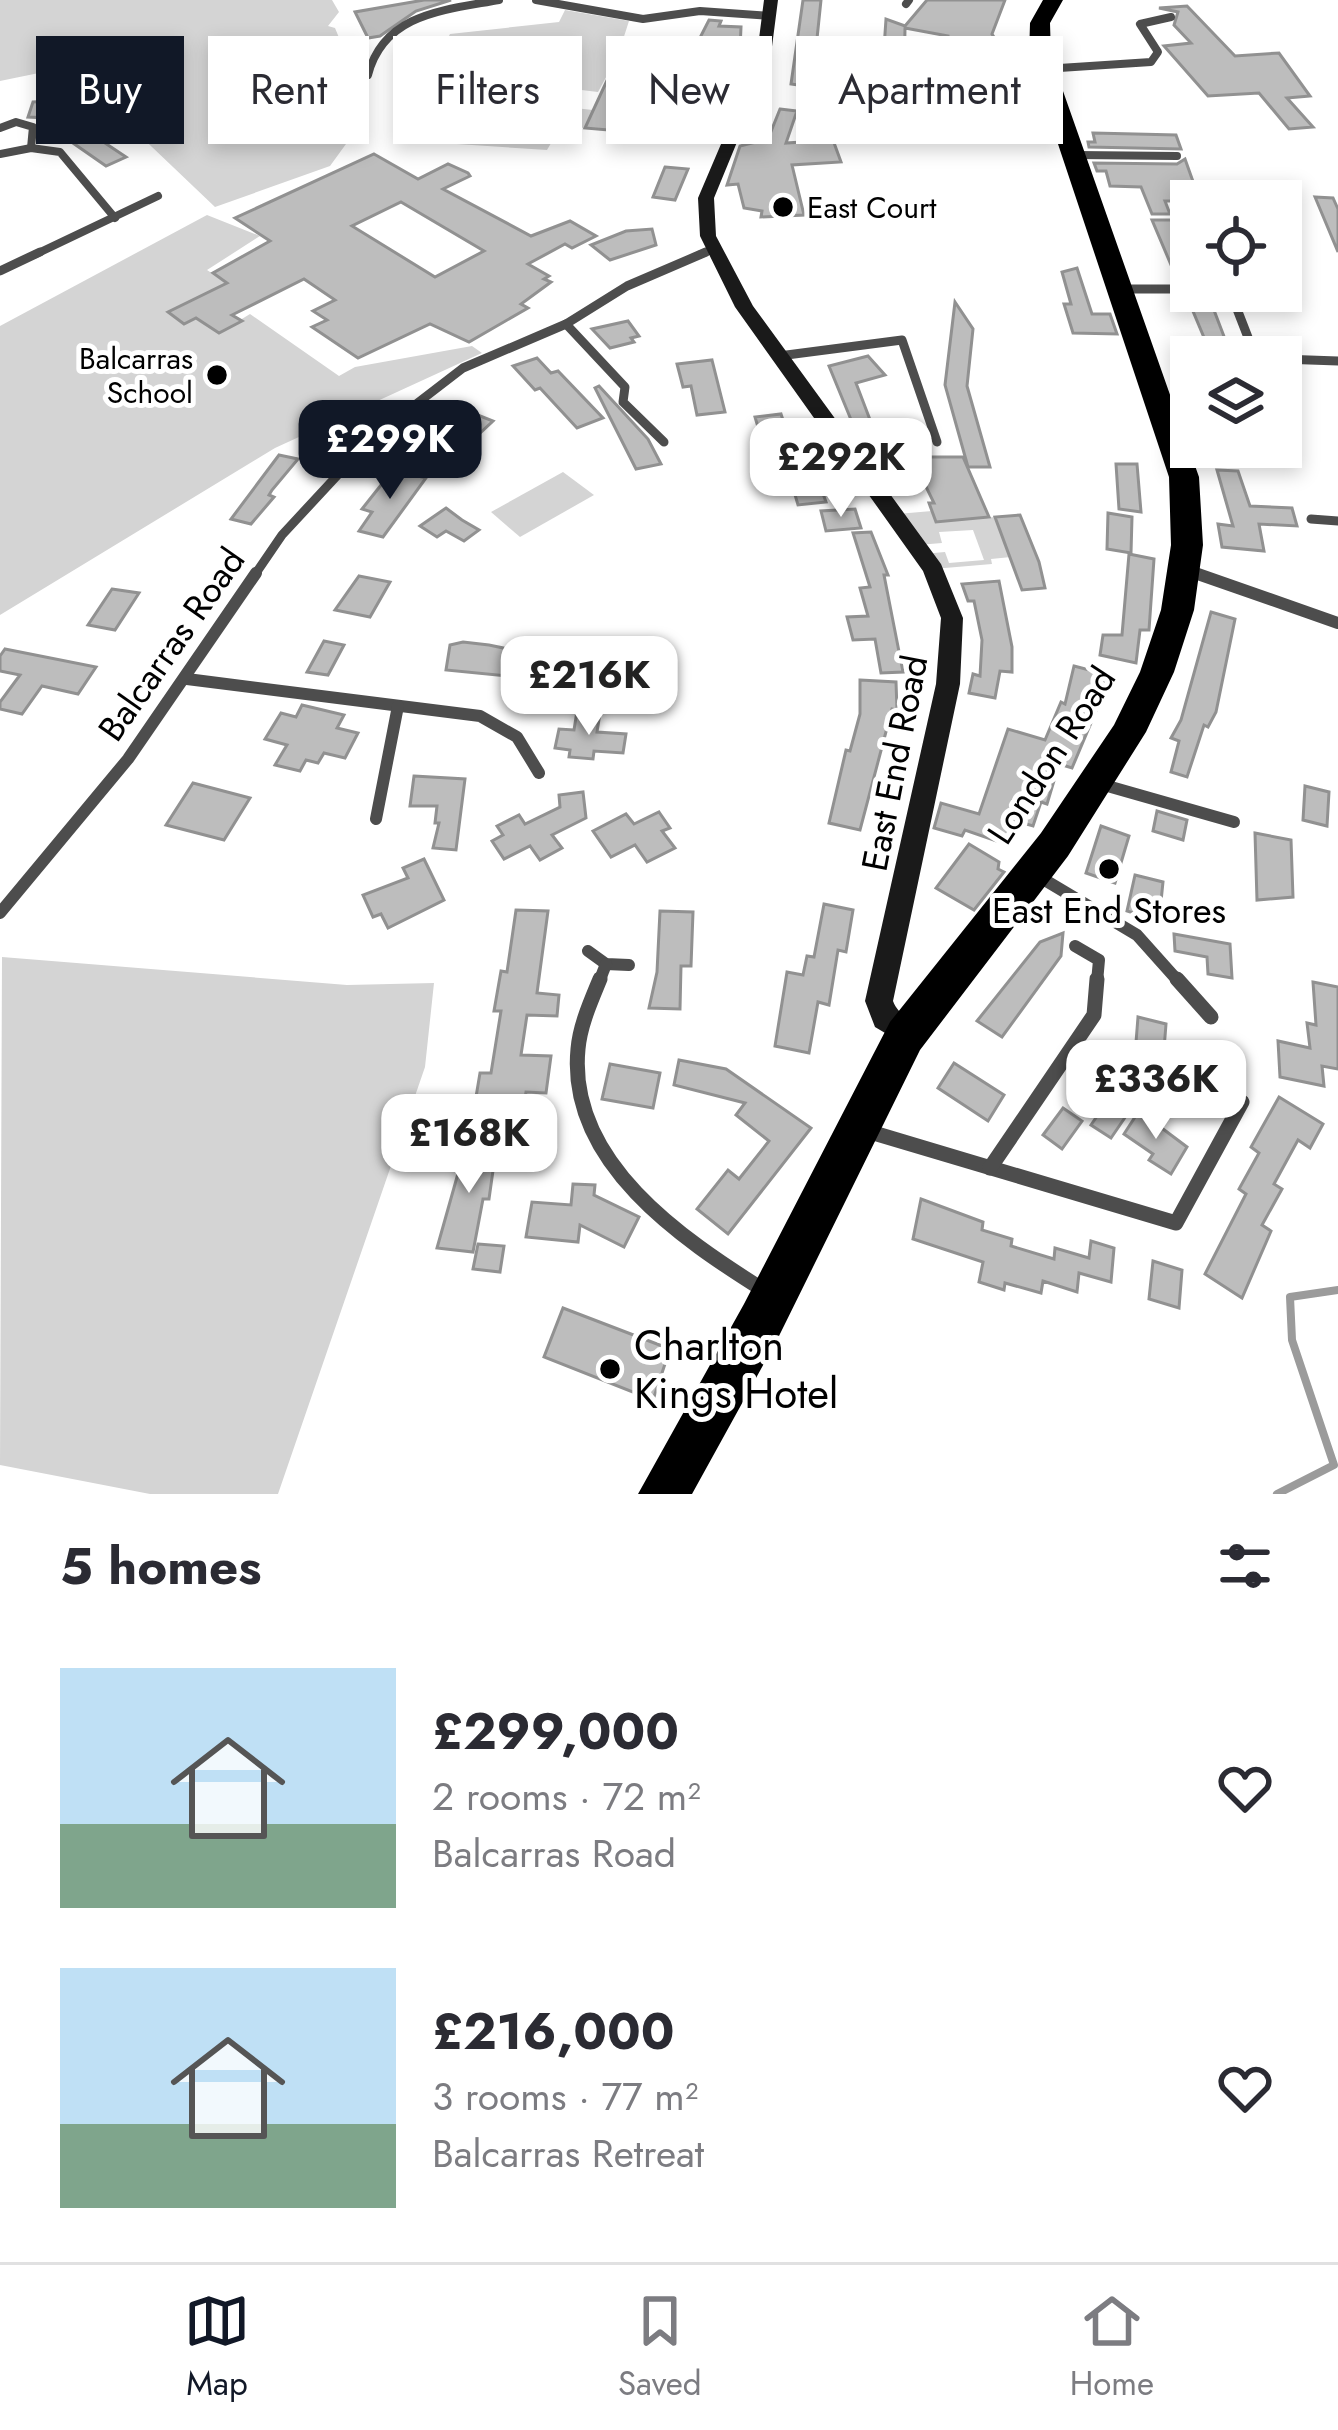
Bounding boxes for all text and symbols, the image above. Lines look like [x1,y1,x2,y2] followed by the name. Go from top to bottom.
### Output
[36,36,184,144] chip: Buy
[208,36,369,144] chip: Rent
[393,36,582,144] chip: Filters
[606,36,772,144] chip: New
[796,36,1063,144] chip: Apartment
[1170,180,1302,468] map controls
[1170,180,1302,312] button: locate
[807,186,937,229] place label: East Court
[770,194,796,220] marker: East Court
[1170,336,1302,468] button: layers
[79,337,193,414] place label: Balcarras School
[204,362,230,388] marker: Balcarras School
[306,400,474,502] pin: £299K
[326,410,454,467] text: £299K
[757,418,925,520] pin: £292K
[777,428,905,485] text: £292K
[85,537,257,751] street label: Balcarras Road
[505,636,673,738] pin: £216K
[528,646,650,703] text: £216K
[848,651,940,875] street label: East End Road
[974,656,1128,854] street label: London Road
[1096,856,1122,882] marker: East End Stores
[992,884,1226,936] place label: East End Stores
[1072,1040,1240,1142] pin: £336K
[1093,1050,1219,1107] text: £336K
[385,1094,553,1196] pin: £168K
[408,1104,530,1161] text: £168K
[634,1315,839,1424] place label: Charlton Kings Hotel
[597,1356,623,1382] marker: Charlton Kings Hotel
[60,1529,262,1603] text: 5 homes
[1212,1533,1278,1599] icon: filters
[432,1694,679,1768] text: £299,000
[156,1716,300,1860] icon: home
[1212,1755,1278,1821] icon: heart
[432,1768,701,1825] text: 2 rooms · 72 m²
[432,1825,676,1882] text: Balcarras Road
[432,1994,675,2068] text: £216,000
[156,2016,300,2160] icon: home
[1212,2055,1278,2121] icon: heart
[432,2068,698,2125] text: 3 rooms · 77 m²
[432,2125,704,2182] text: Balcarras Retreat
[184,2288,250,2407] tab: Map
[618,2288,702,2407] tab: Saved
[1070,2288,1154,2407] tab: Home

